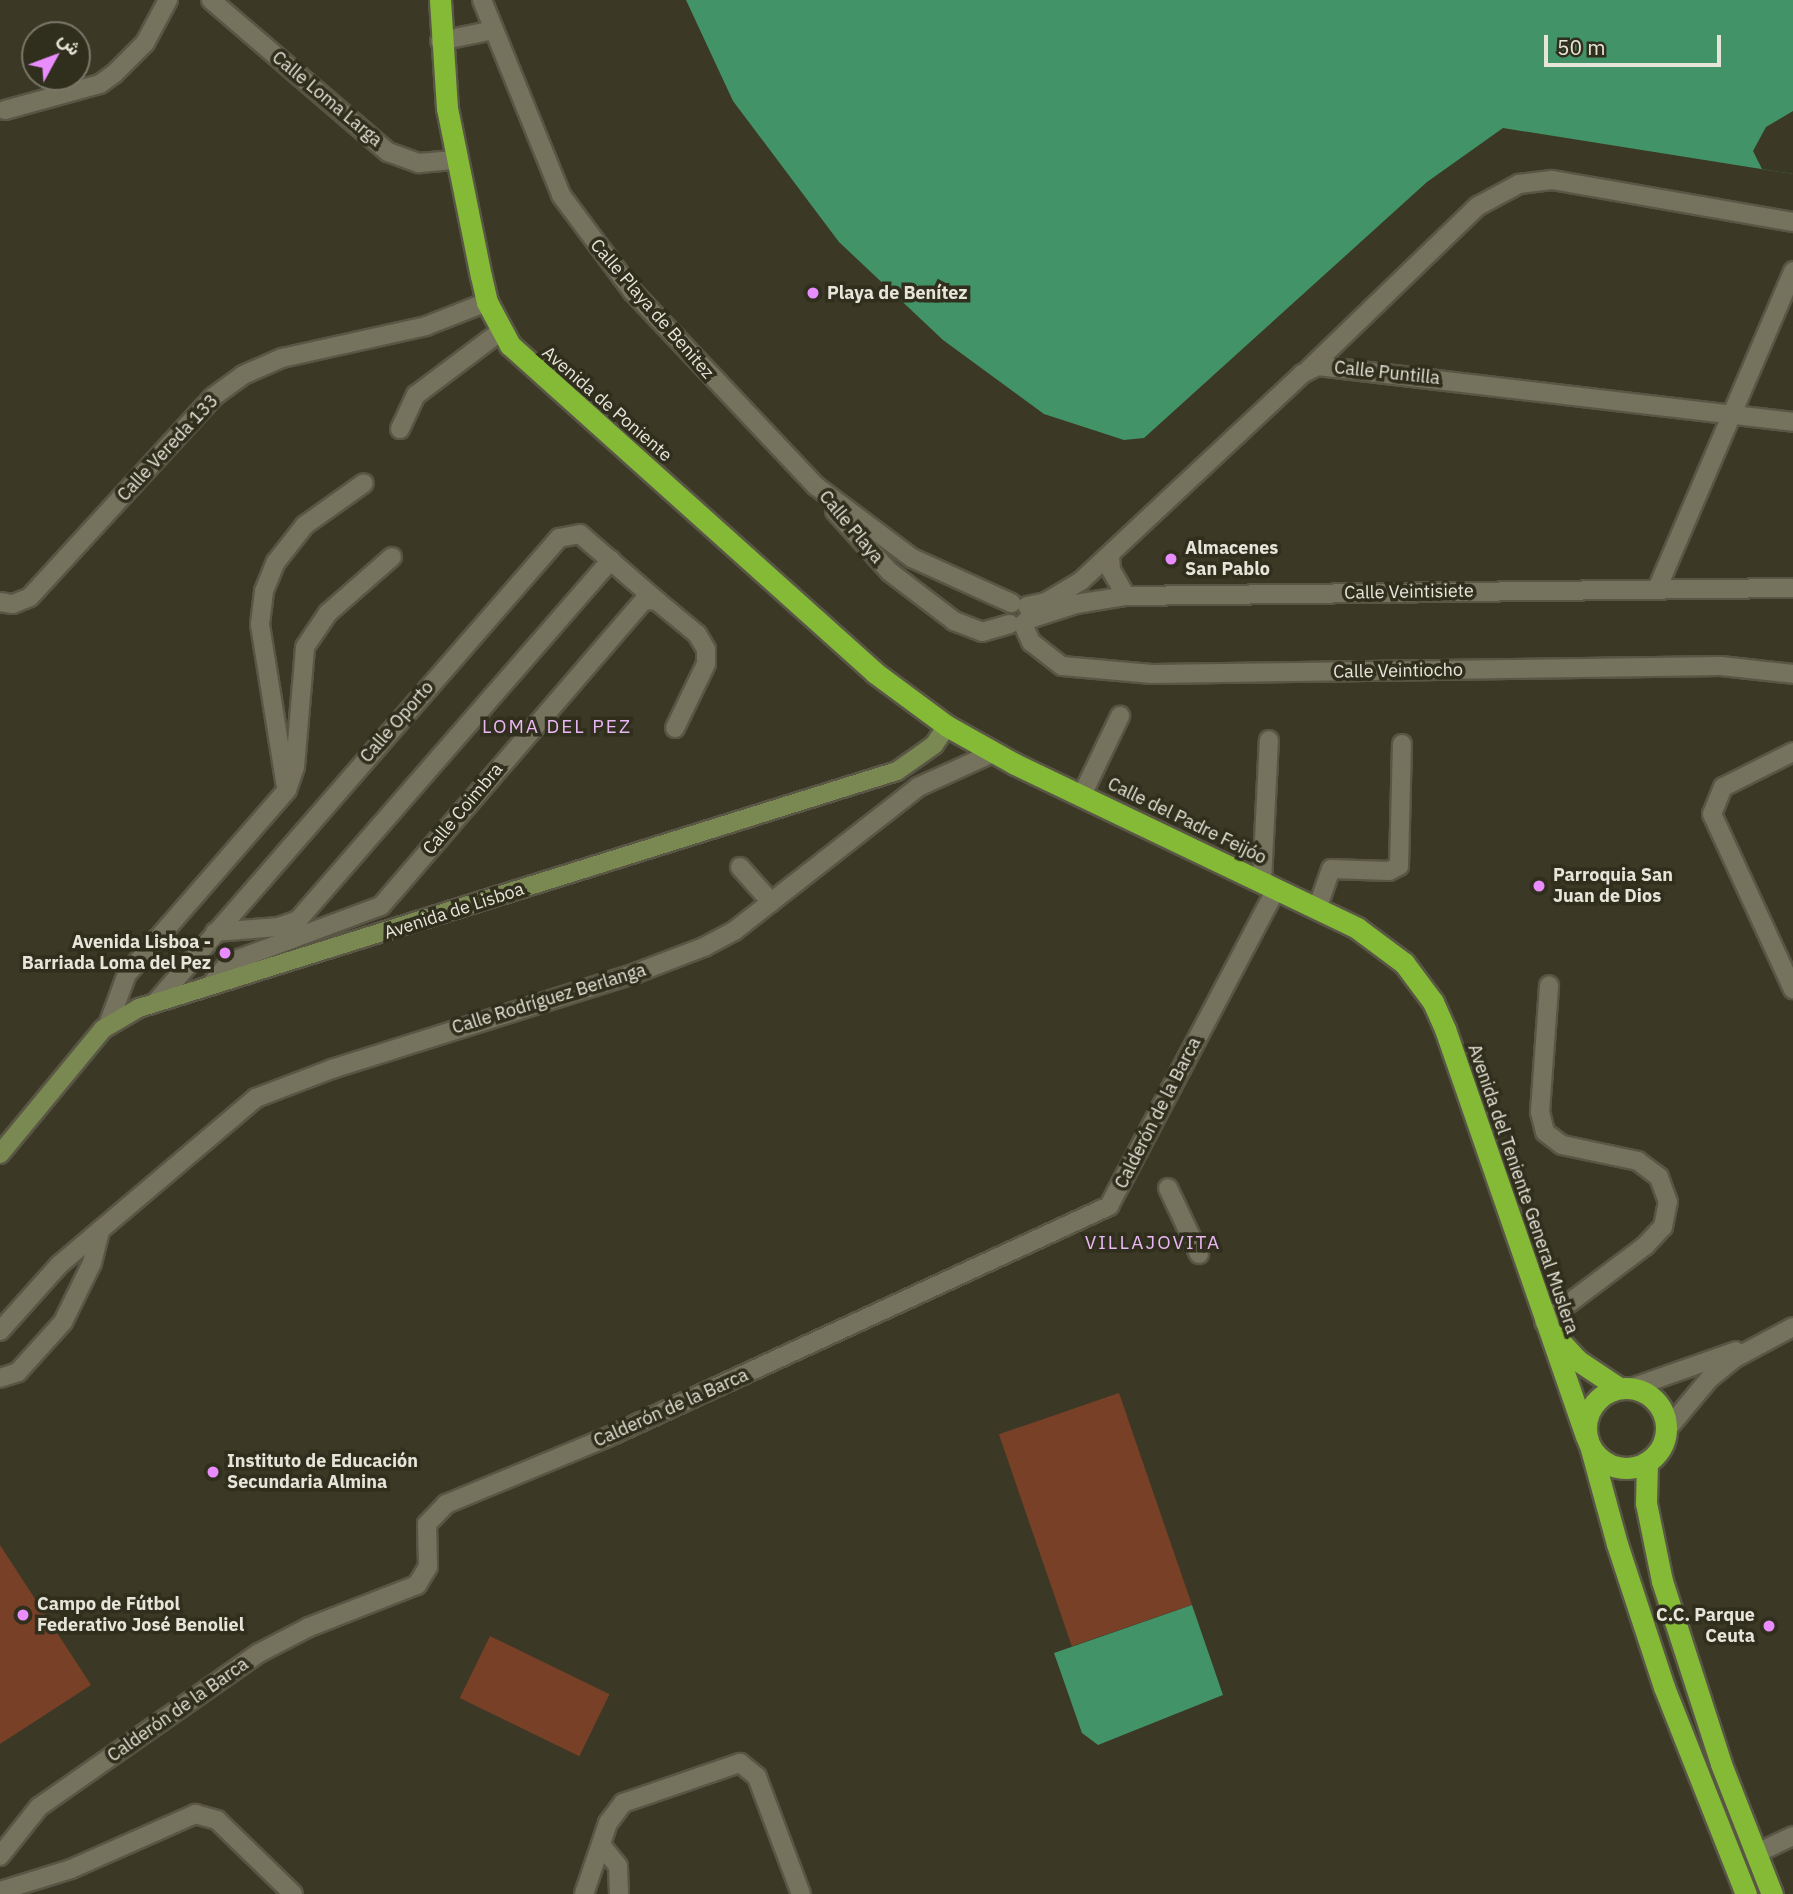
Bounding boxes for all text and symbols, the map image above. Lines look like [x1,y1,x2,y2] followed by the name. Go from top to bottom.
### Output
[21,21,91,91] north arrow
[1548,21,1725,65] scale bar
[54,27,87,60] text: ش
[1557,33,1606,61] text: 50 m
[268,47,386,151] street label: Calle Loma Larga
[586,235,718,383] street label: Calle Playa de Benitez
[827,282,968,304] place label: Playa de Benítez
[805,285,821,301] marker: Playa de Benítez
[538,342,676,466] street label: Avenida de Poniente
[1333,357,1441,389] street label: Calle Puntilla
[113,390,223,506] street label: Calle Vereda 133
[814,486,888,568] street label: Calle Playa
[1185,538,1278,580] place label: Almacenes San Pablo
[1163,551,1179,567] marker: Almacenes San Pablo
[1344,580,1474,604] street label: Calle Veintisiete
[1333,659,1463,683] street label: Calle Veintiocho
[356,677,438,767] street label: Calle Oporto
[484,716,630,738] district label: LOMA DEL PEZ
[419,759,507,859] street label: Calle Coimbra
[1104,773,1270,869] street label: Calle del Padre Feijóo
[1553,865,1673,908] place label: Parroquia San Juan de Dios
[381,878,527,944] street label: Avenida de Lisboa
[1531,878,1547,894] marker: Parroquia San Juan de Dios
[22,932,211,974] place label: Avenida Lisboa - Barriada Loma del Pez
[217,945,233,961] marker: Avenida Lisboa - Barriada Loma del Pez
[449,959,649,1039] street label: Calle Rodríguez Berlanga
[1110,1034,1206,1192] street label: Calderón de la Barca
[1463,1041,1583,1337] street label: Avenida del Teniente General Muslera
[1086,1232,1220,1254] district label: VILLAJOVITA
[590,1364,752,1452] street label: Calderón de la Barca
[227,1451,418,1494] place label: Instituto de Educación Secundaria Almina
[205,1464,221,1480] marker: Instituto de Educación Secundaria Almina
[37,1594,244,1636] place label: Campo de Fútbol Federativo José Benoliel
[1656,1605,1755,1648] place label: C.C. Parque Ceuta
[15,1607,31,1623] marker: Campo de Fútbol Federativo José Benoliel
[1761,1618,1777,1634] marker: C.C. Parque Ceuta
[103,1653,253,1767] street label: Calderón de la Barca

